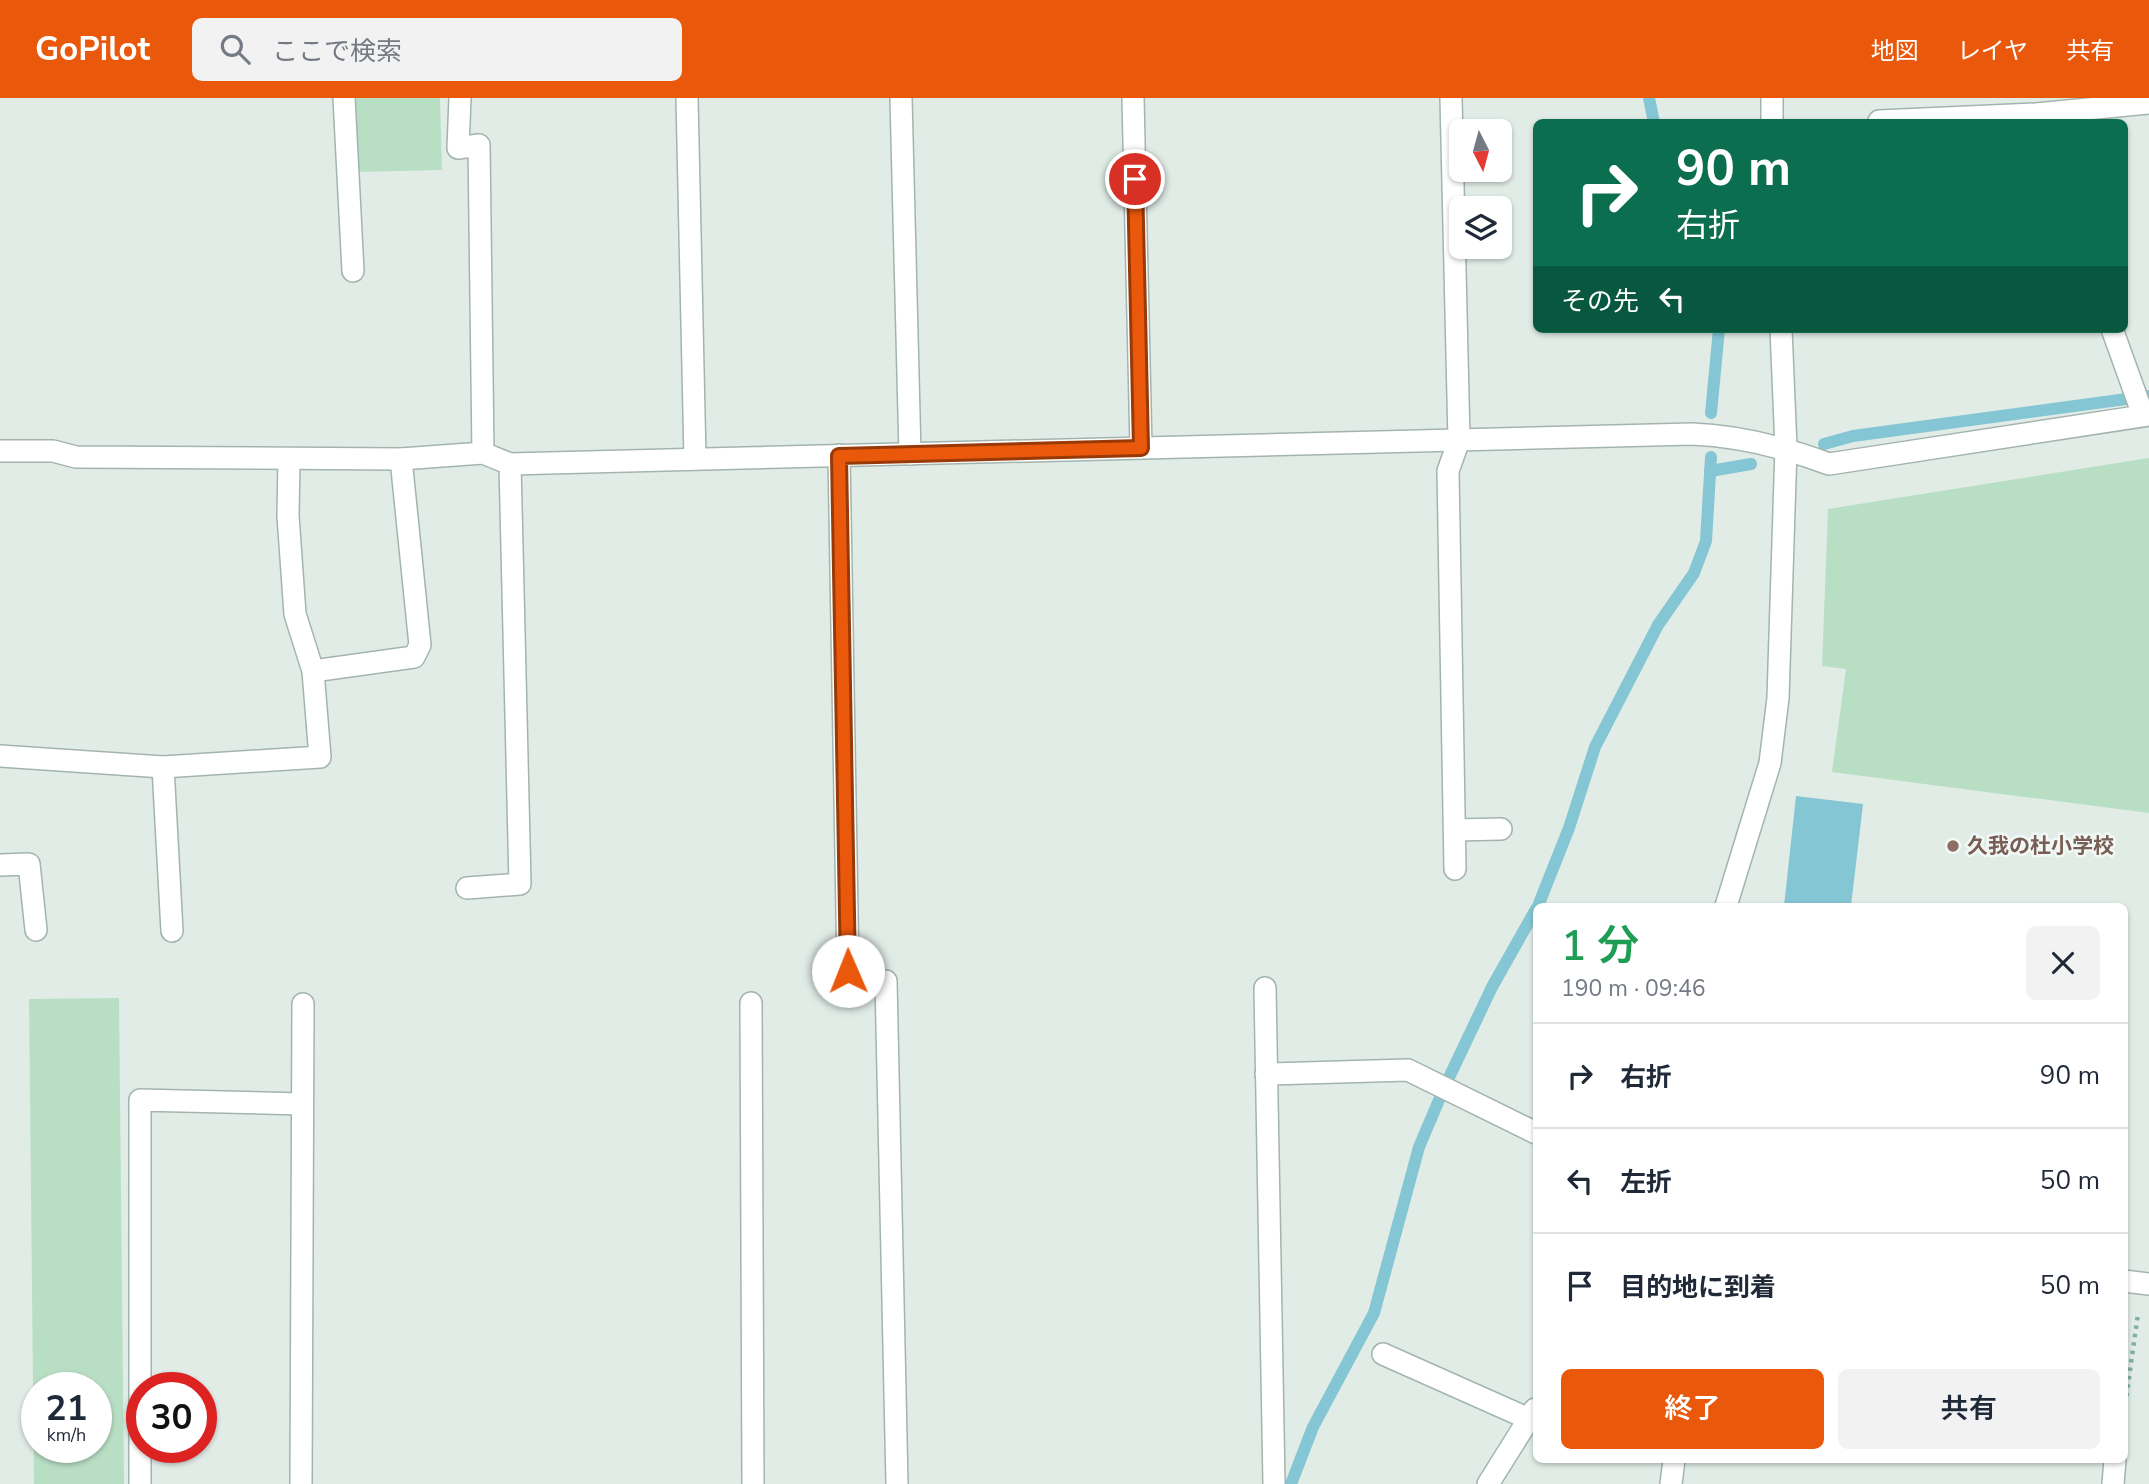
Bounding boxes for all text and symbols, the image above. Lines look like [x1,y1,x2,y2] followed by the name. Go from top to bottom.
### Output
[192,18,682,81] search box
[35,27,150,72] text: GoPilot
[216,30,254,68] icon: search
[272,34,402,69] text: ここで検索
[1871,35,1919,67] text: 地図
[1957,35,2028,67] text: レイヤ
[2066,35,2114,67] text: 共有
[1449,119,1512,182] north arrow
[1449,119,1512,259] map controls
[1676,135,1791,202] text: 90 m
[1561,147,1652,238] icon: right
[1105,149,1165,209] pin
[1116,160,1154,198] icon: arrive
[1449,196,1512,259] button: layers
[1676,204,1740,247] text: 右折
[1653,280,1691,318] icon: left
[1561,284,1639,319] text: その先
[1967,832,2114,860] place label: 久我の杜小学校
[1945,838,1961,854] marker: 久我の杜小学校
[1561,918,1639,975] text: 1 分
[2026,926,2100,1000] button: close
[811,934,885,1008] position arrow
[1561,973,1706,1004] text: 190 m · 09:46
[1561,1057,1599,1095] icon: right
[2040,1058,2100,1093] text: 90 m
[1620,1060,1672,1095] text: 右折
[1561,1162,1599,1200] icon: left
[2040,1163,2100,1198] text: 50 m
[1620,1165,1672,1200] text: 左折
[1561,1267,1599,1305] icon: arrive
[2040,1268,2100,1303] text: 50 m
[1620,1270,1776,1305] text: 目的地に到着
[1561,1369,1824,1449] button: 終了
[1838,1369,2100,1449] button: 共有
[126,1372,217,1463] speed limit sign: 30
[45,1385,88,1432] text: 21
[47,1423,86,1447] text: km/h

